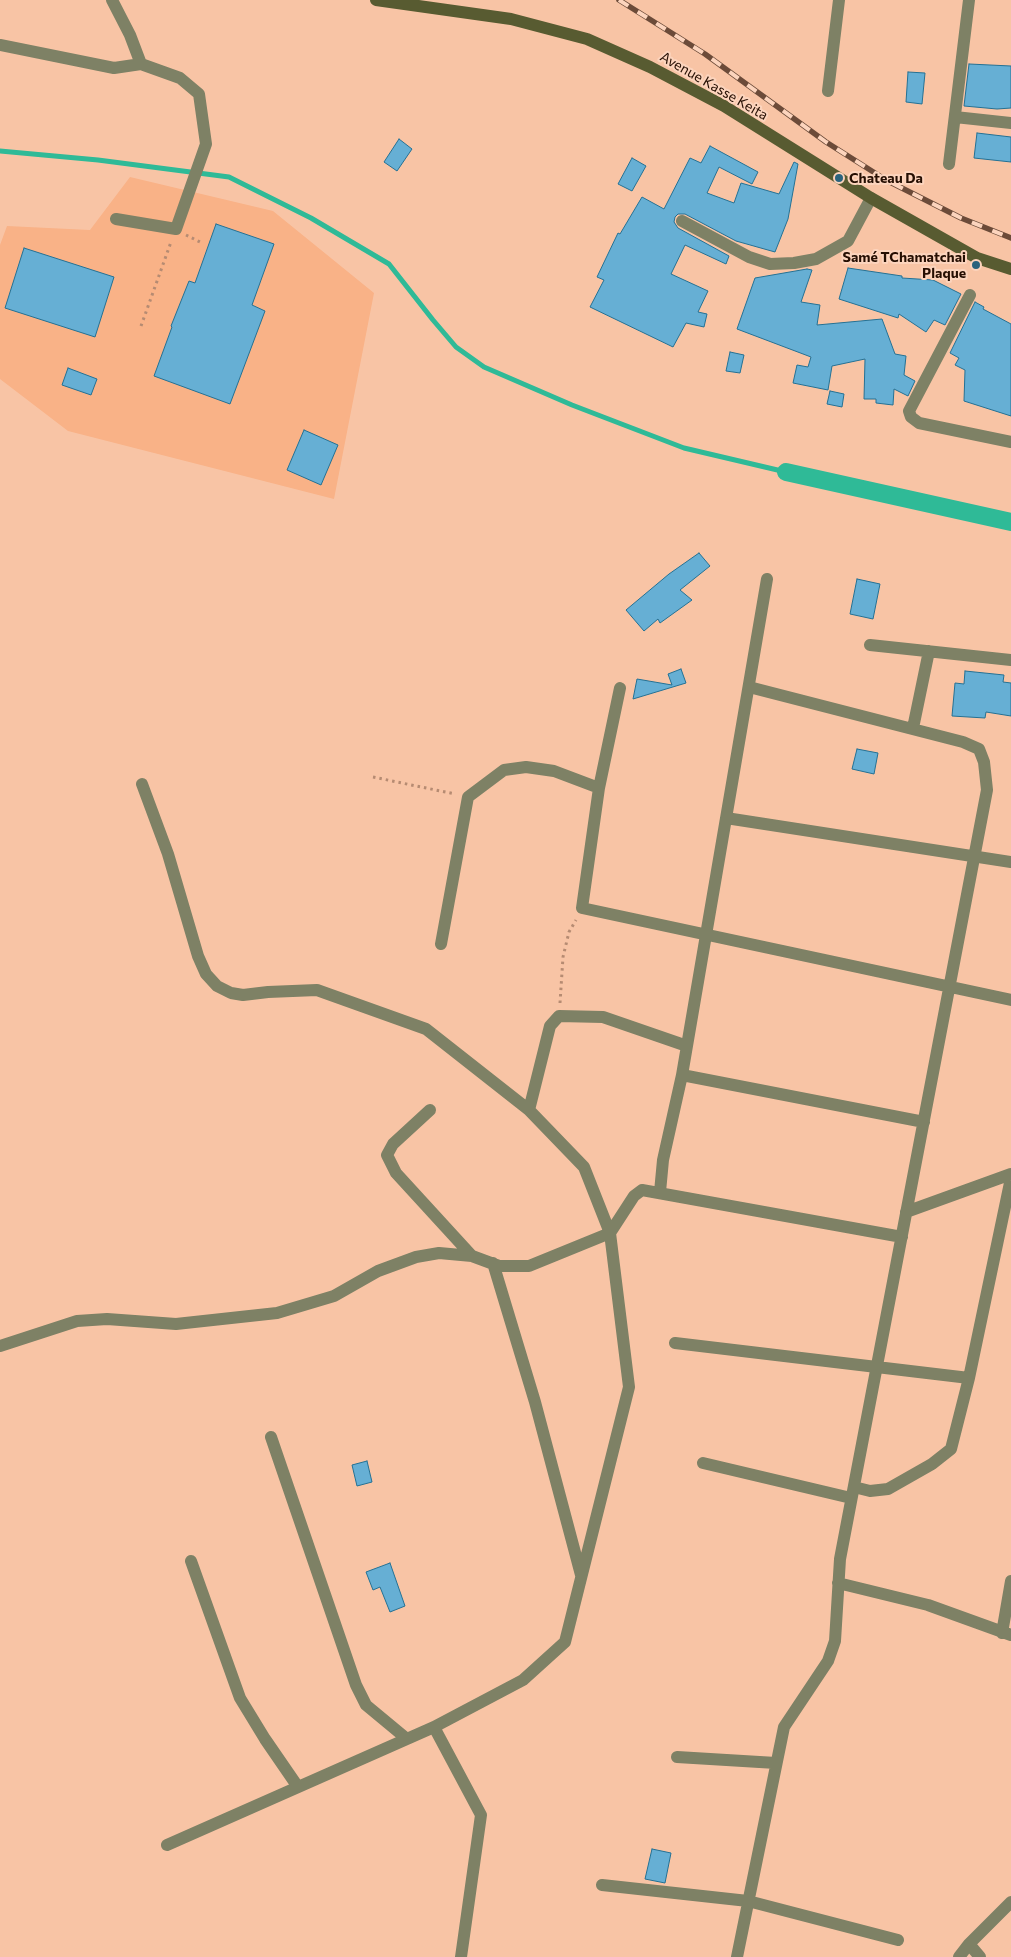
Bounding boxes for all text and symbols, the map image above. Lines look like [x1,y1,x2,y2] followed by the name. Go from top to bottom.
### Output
[657,48,771,124] street label: Avenue Kasse Keita
[849,170,923,186] place label: Chateau Da
[833,172,845,184] marker: Chateau Da
[843,249,966,282] place label: Samé TChamatchai Plaque
[970,259,982,271] marker: Samé TChamatchai Plaque

